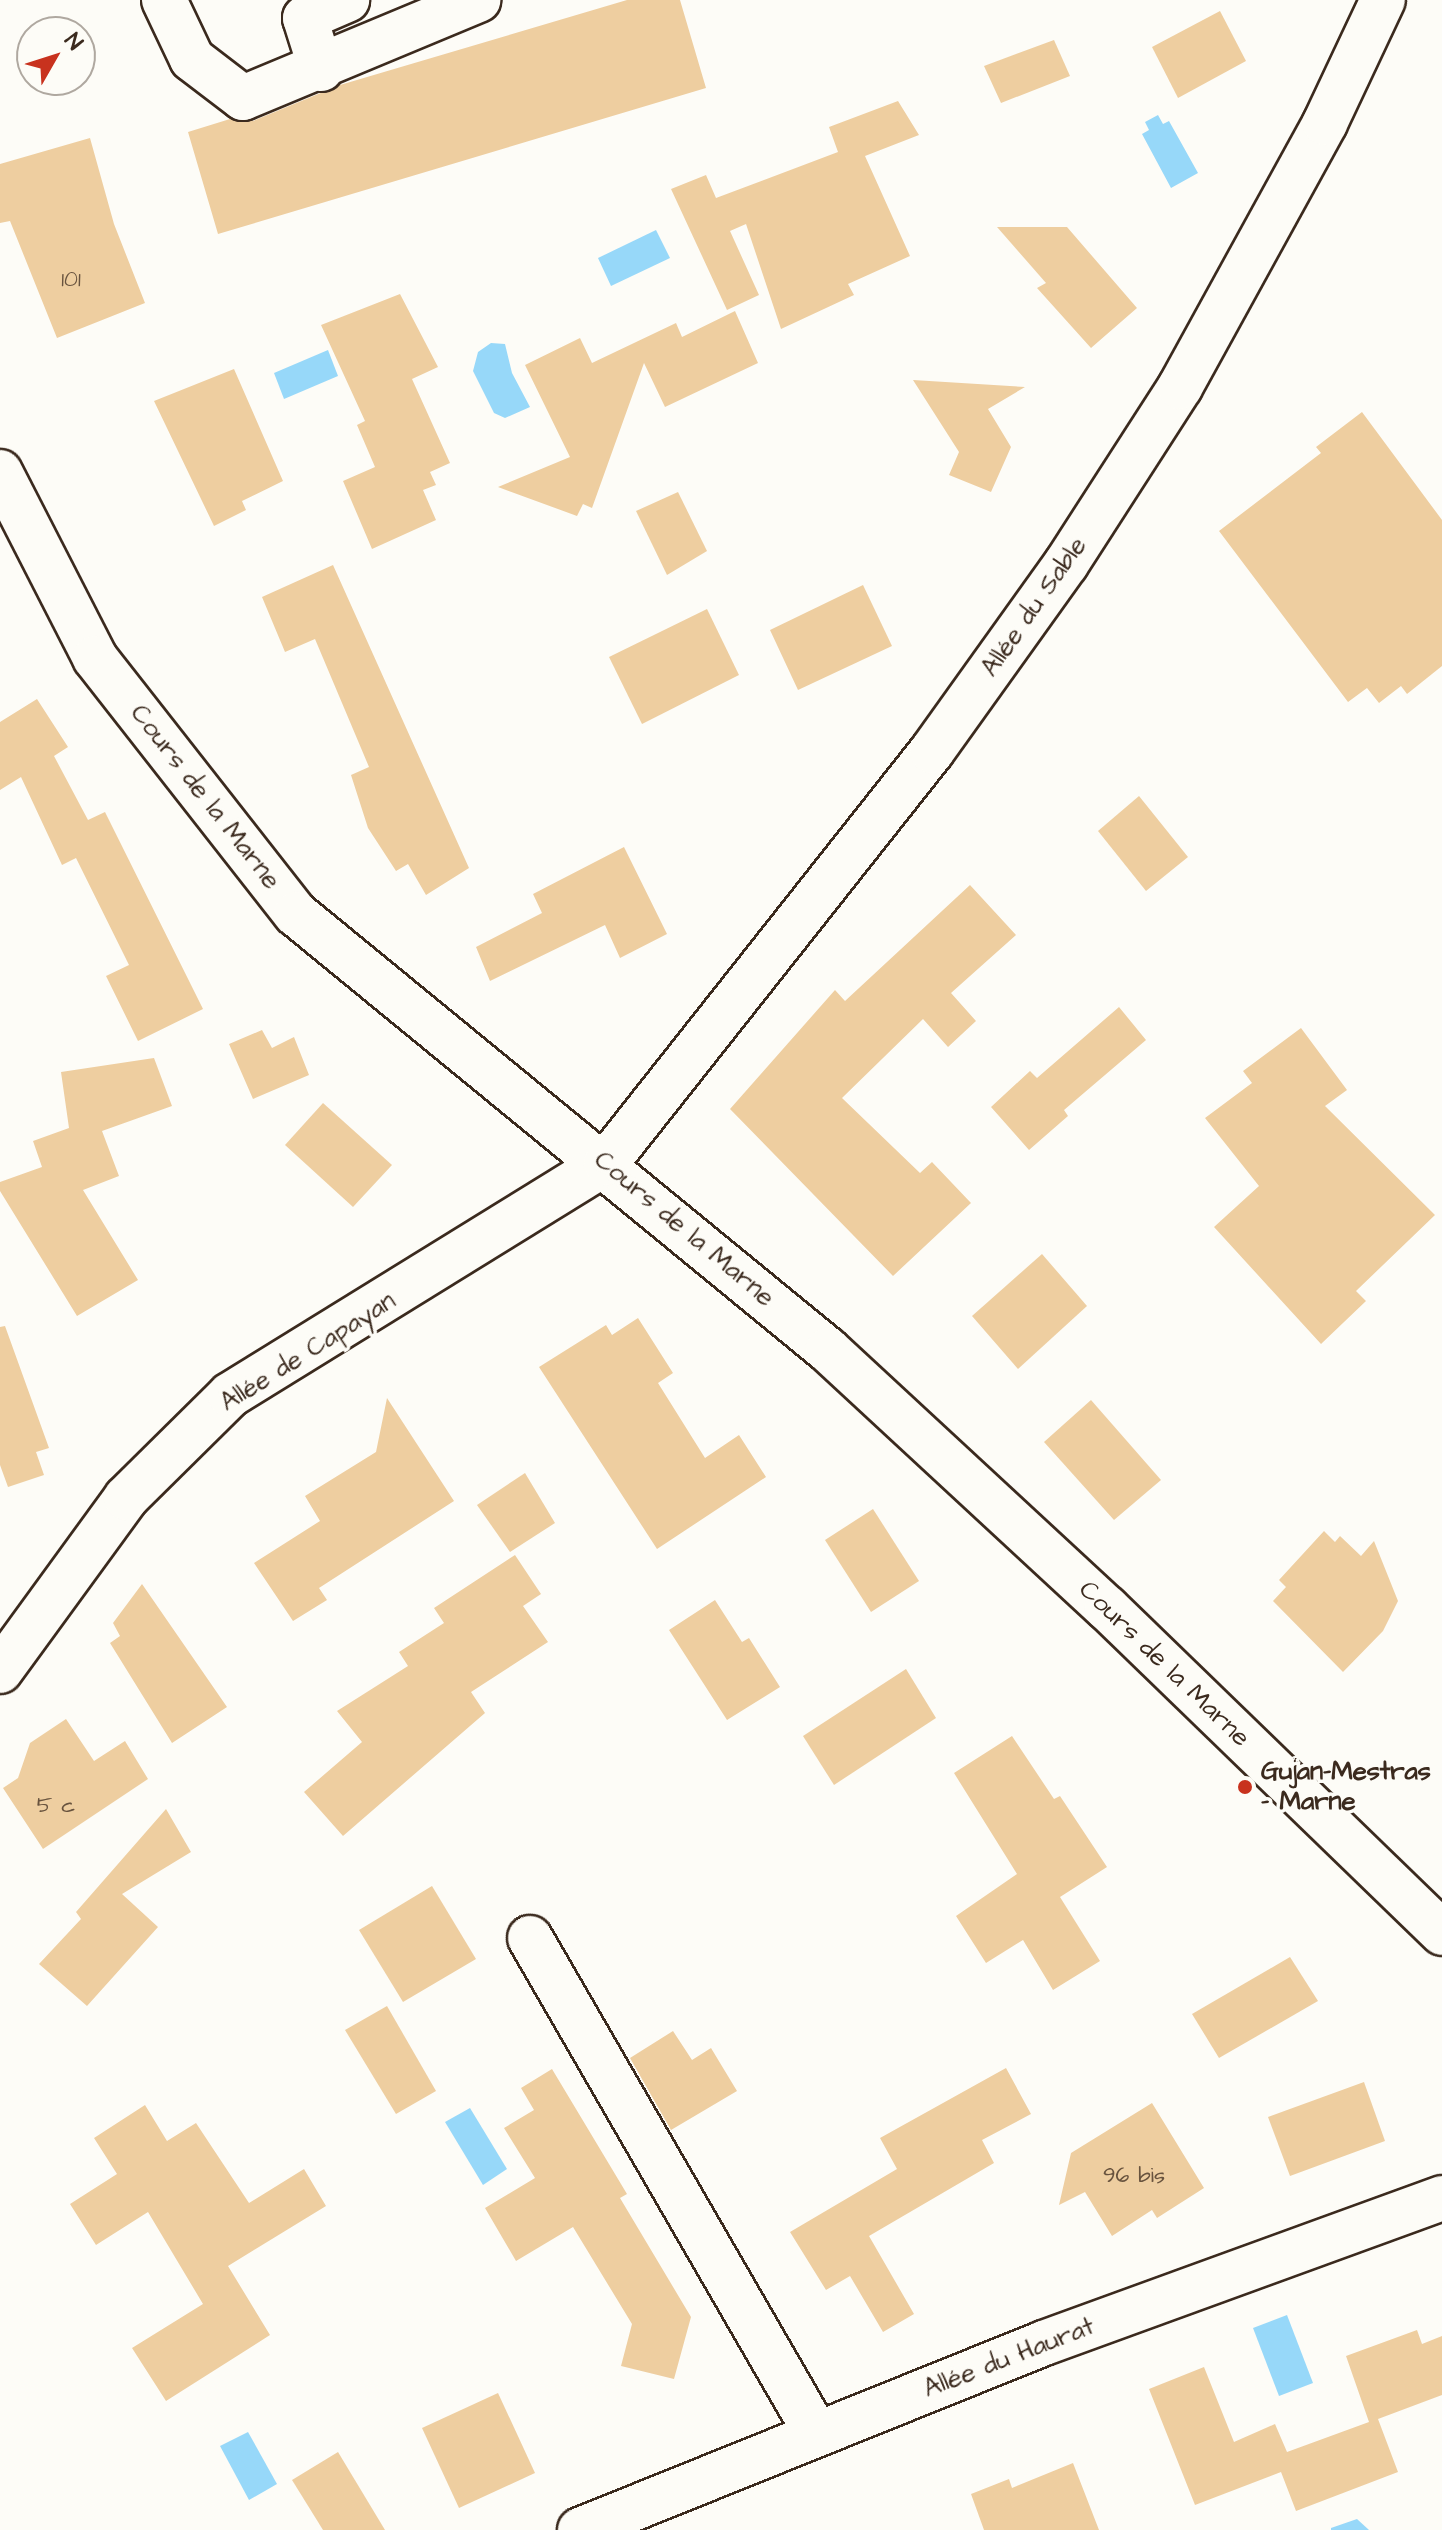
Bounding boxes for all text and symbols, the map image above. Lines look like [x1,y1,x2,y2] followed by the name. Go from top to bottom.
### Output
[16,16,96,96] north arrow
[57,27,90,57] text: N
[61,267,81,293] house number: 101
[974,531,1094,683] street label: Allée du Sable
[123,698,287,896] street label: Cours de la Marne
[588,1145,780,1313] street label: Cours de la Marne
[214,1286,402,1418] street label: Allée de Capayan
[1072,1574,1256,1754] street label: Cours de la Marne
[1261,1756,1431,1818] place label: Gujan-Mestras - Marne
[1236,1778,1254,1796] marker: Gujan-Mestras - Marne
[37,1793,75,1819] house number: 5 c
[1103,2163,1165,2189] house number: 96 bis
[919,2311,1099,2405] street label: Allée du Haurat

